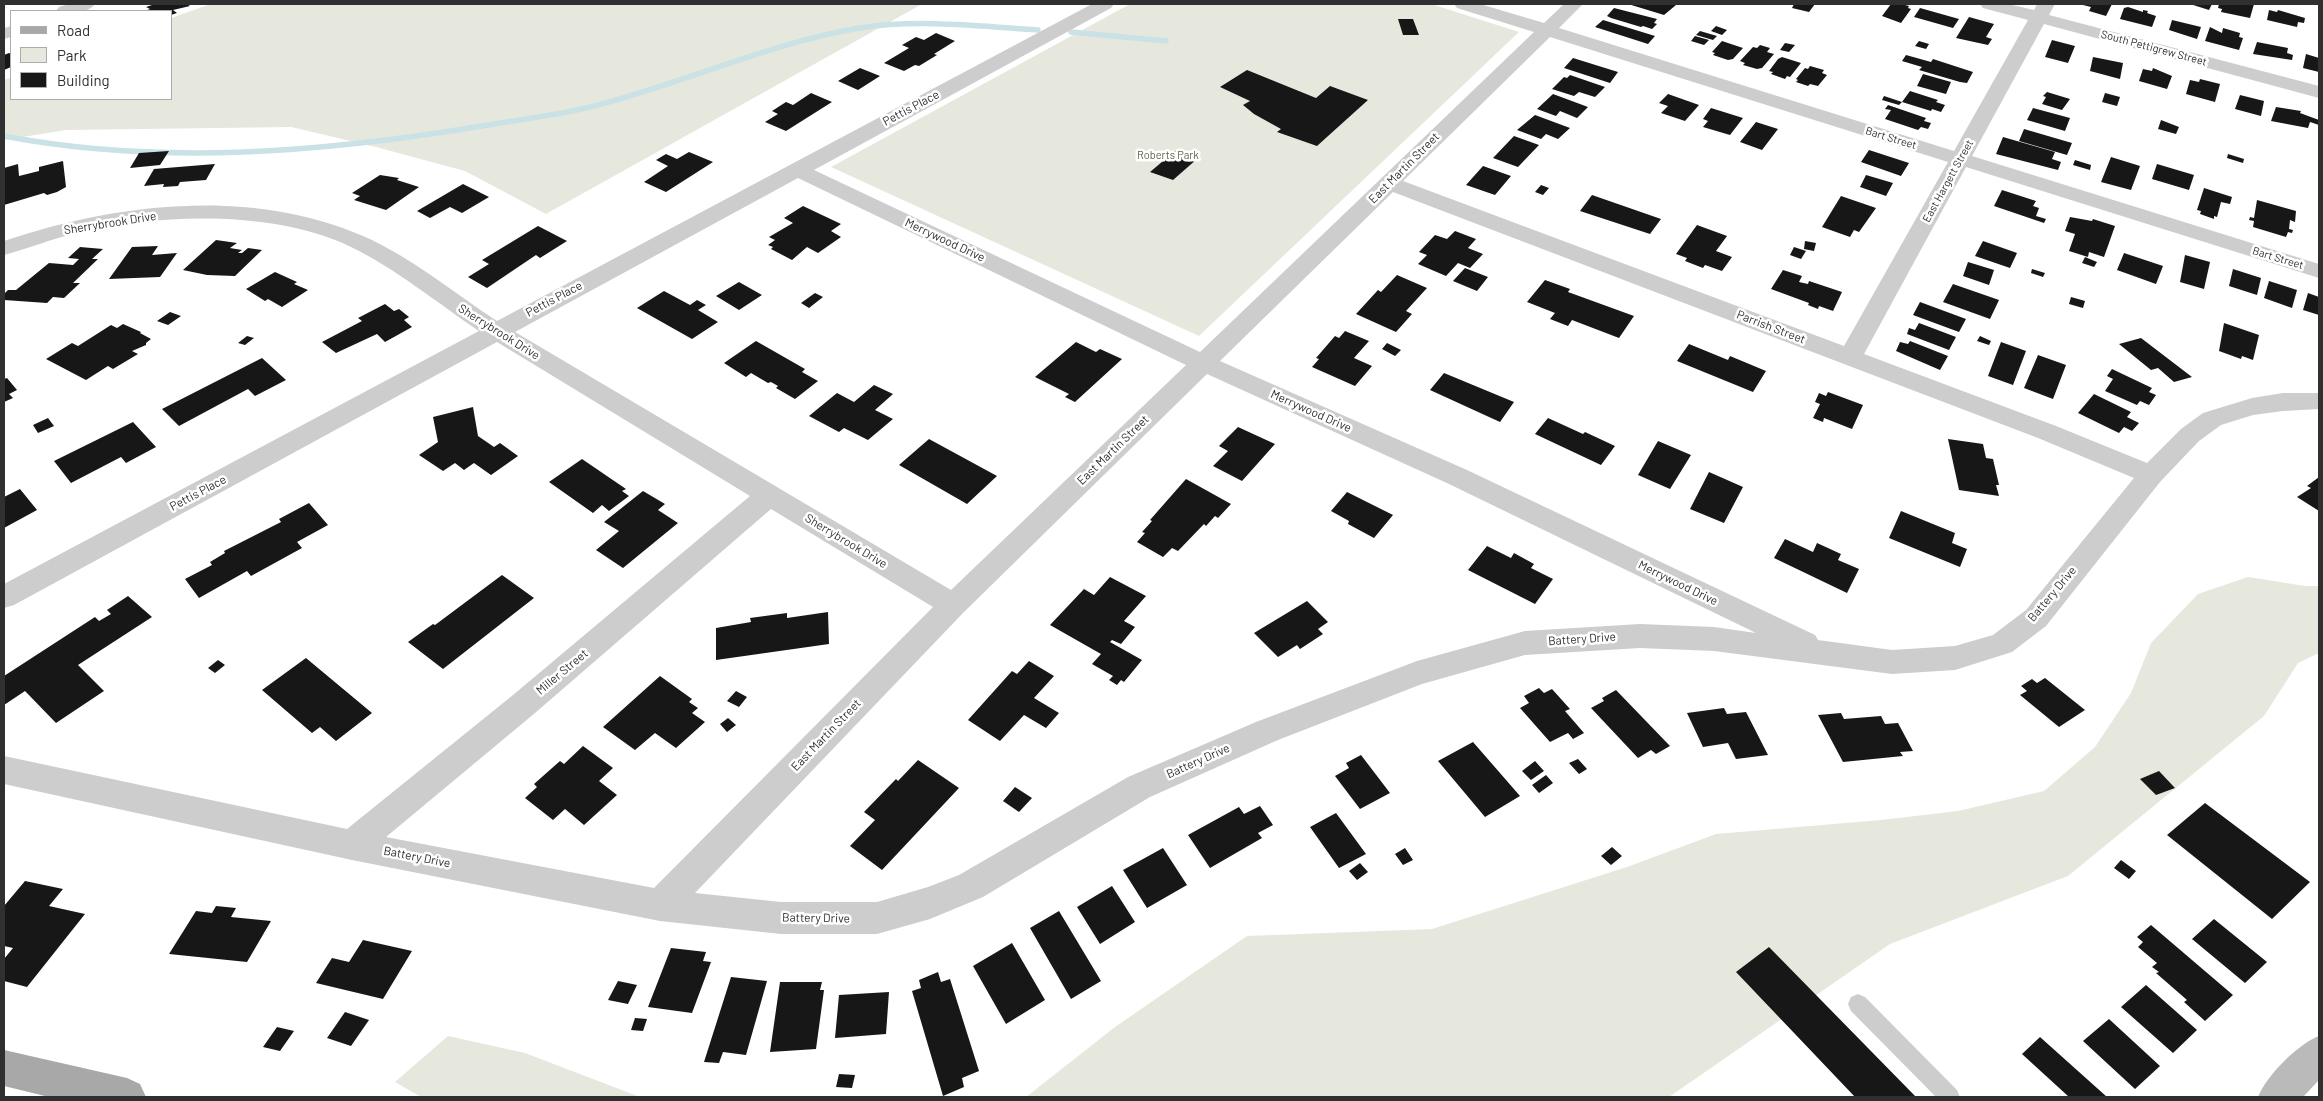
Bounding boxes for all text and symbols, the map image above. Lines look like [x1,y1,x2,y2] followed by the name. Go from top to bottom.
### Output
[10,10,172,100] legend
[57,21,90,39] text: Road
[2100,28,2208,68] street label: South Pettigrew Street
[57,46,86,64] text: Park
[57,71,110,89] text: Building
[880,87,942,129] street label: Pettis Place
[1864,124,1918,152] street label: Bart Street
[1366,130,1442,206] street label: East Martin Street
[1920,137,1976,225] street label: East Hargett Street
[1137,148,1199,162] park label: Roberts Park
[63,209,157,237] street label: Sherrybrook Drive
[903,215,987,265] street label: Merrywood Drive
[2251,244,2305,272] street label: Bart Street
[523,278,585,320] street label: Pettis Place
[456,301,542,363] street label: Sherrybrook Drive
[1735,307,1807,347] street label: Parrish Street
[1268,387,1354,435] street label: Merrywood Drive
[1074,412,1152,488] street label: East Martin Street
[167,472,229,514] street label: Pettis Place
[802,511,890,571] street label: Sherrybrook Drive
[1636,558,1720,608] street label: Merrywood Drive
[2025,563,2079,625] street label: Battery Drive
[1548,629,1616,649] street label: Battery Drive
[533,646,591,698] street label: Miller Street
[788,696,864,774] street label: East Martin Street
[1164,741,1232,781] street label: Battery Drive
[382,843,452,871] street label: Battery Drive
[782,910,850,926] street label: Battery Drive

